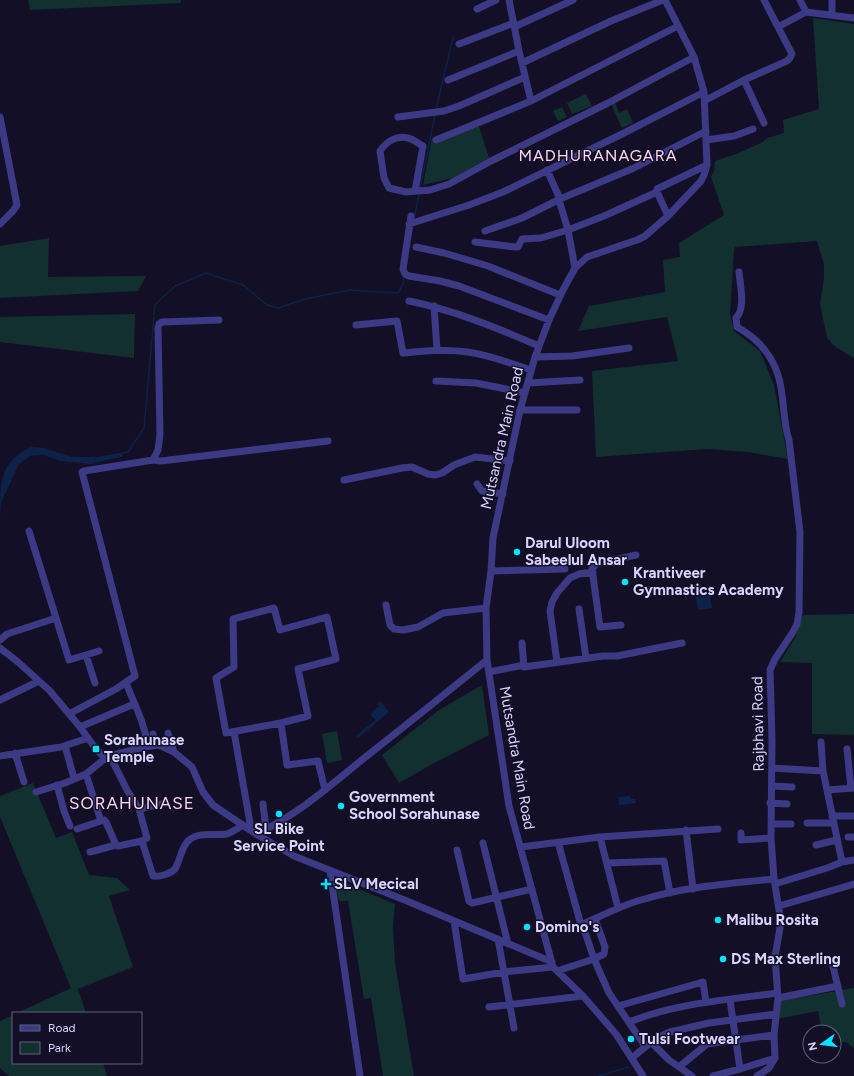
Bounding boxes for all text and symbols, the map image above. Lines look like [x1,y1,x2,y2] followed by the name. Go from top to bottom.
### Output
[518,146,678,165] district label: MADHURANAGARA
[477,365,527,511] street label: Mutsandra Main Road
[525,534,627,569] place label: Darul Uloom Sabeelul Ansar
[512,547,522,557] marker: Darul Uloom Sabeelul Ansar
[633,564,784,599] place label: Krantiveer Gymnastics Academy
[620,577,630,587] marker: Krantiveer Gymnastics Academy
[748,676,768,772] street label: Rajbhavi Road
[496,685,538,831] street label: Mutsandra Main Road
[104,731,185,766] place label: Sorahunase Temple
[91,744,101,754] marker: Sorahunase Temple
[349,788,481,823] place label: Government School Sorahunase
[69,793,195,813] district label: SORAHUNASE
[336,801,346,811] marker: Government School Sorahunase
[274,809,284,819] marker: SL Bike Service Point
[233,820,325,855] place label: SL Bike Service Point
[334,875,419,893] place label: SLV Mecical
[321,879,331,889] marker: SLV Mecical
[726,911,819,929] place label: Malibu Rosita
[713,915,723,925] marker: Malibu Rosita
[535,918,599,936] place label: Domino's
[522,922,532,932] marker: Domino's
[731,950,841,968] place label: DS Max Sterling
[718,954,728,964] marker: DS Max Sterling
[12,1012,142,1064] legend
[48,1021,76,1035] text: Road
[802,1024,842,1064] north arrow
[639,1030,740,1048] place label: Tulsi Footwear
[626,1034,636,1044] marker: Tulsi Footwear
[48,1041,71,1055] text: Park
[805,1041,820,1052] text: N

